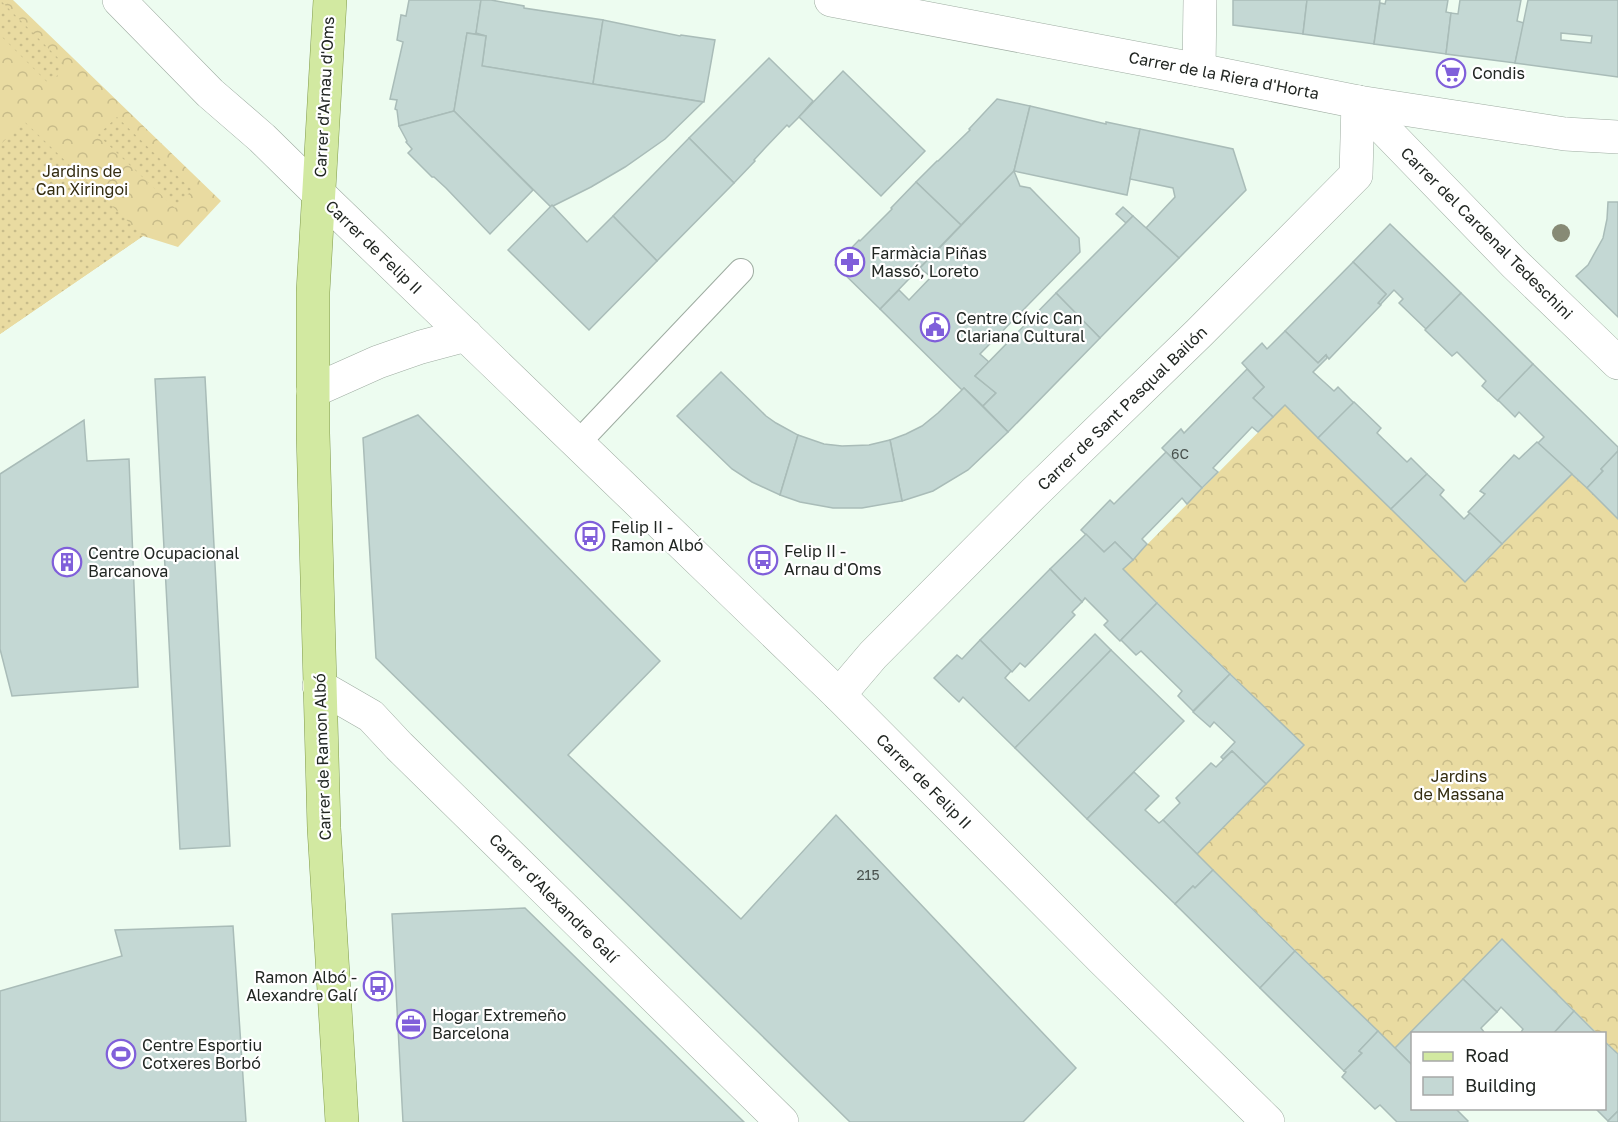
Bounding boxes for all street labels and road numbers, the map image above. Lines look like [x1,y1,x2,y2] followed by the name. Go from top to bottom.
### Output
[310,16,338,178] street label: Carrer d'Arnau d'Oms
[1127,47,1321,103] street label: Carrer de la Riera d'Horta
[1397,143,1577,323] street label: Carrer del Cardenal Tedeschini
[321,196,427,298] street label: Carrer de Felip II
[1033,322,1211,494] street label: Carrer de Sant Pasqual Bailón
[309,673,335,841] street label: Carrer de Ramon Albó
[872,729,976,833] street label: Carrer de Felip II
[485,829,624,968] street label: Carrer d'Alexandre Galí

